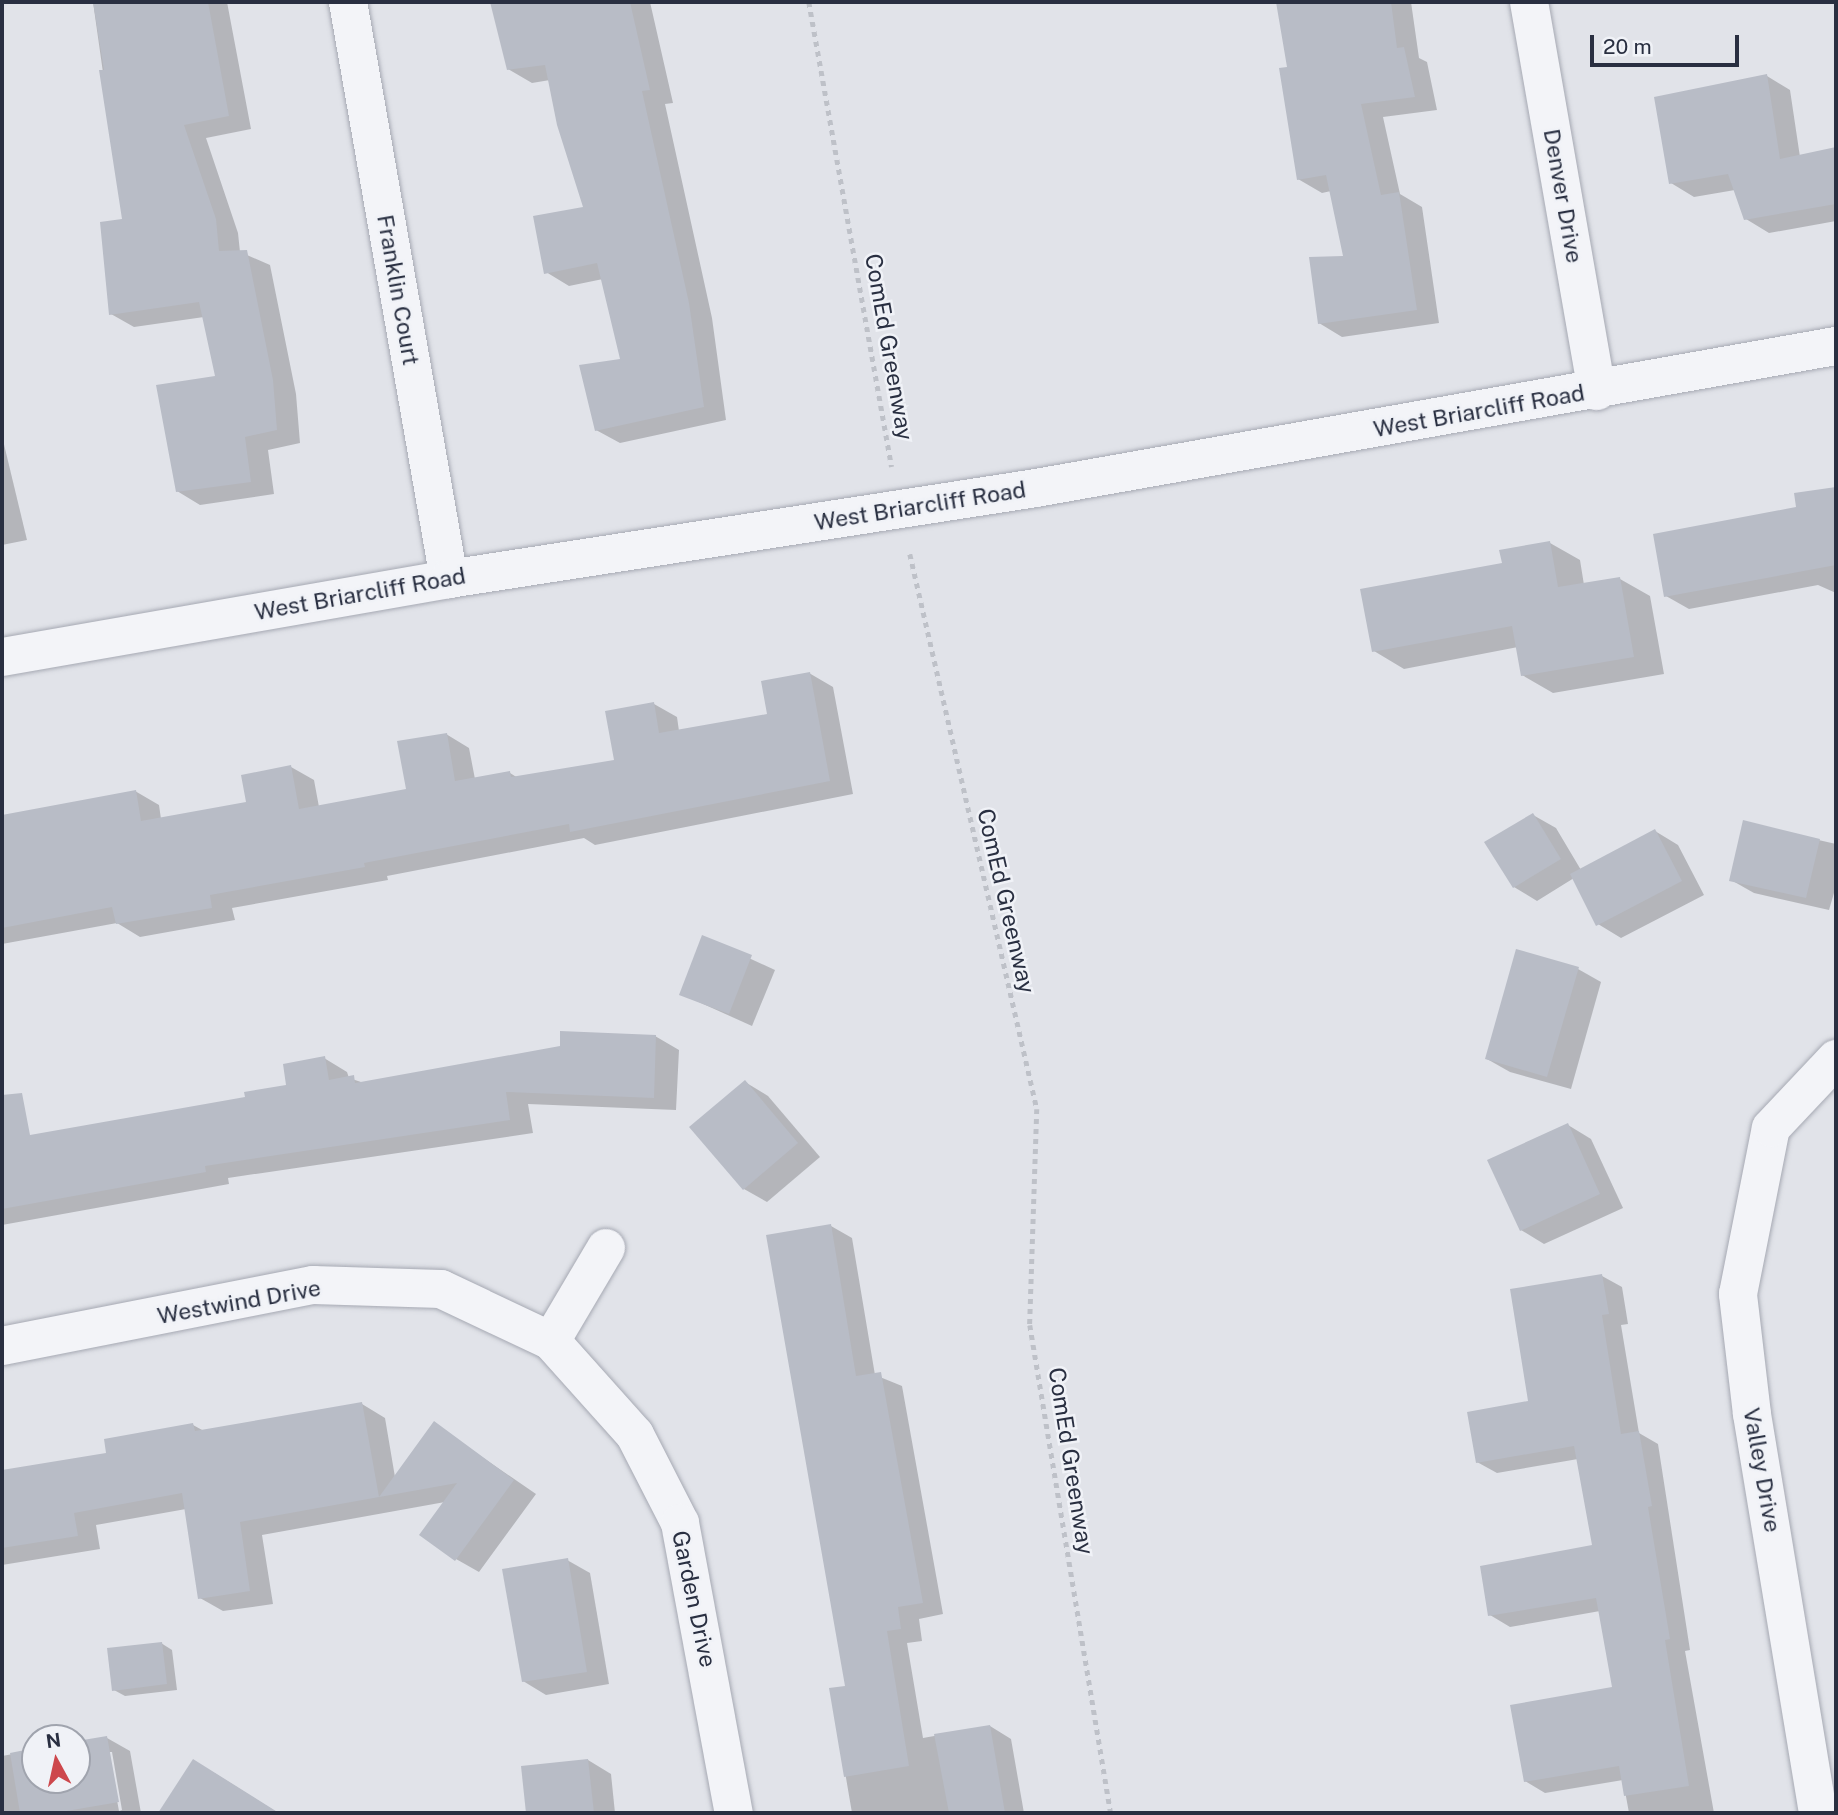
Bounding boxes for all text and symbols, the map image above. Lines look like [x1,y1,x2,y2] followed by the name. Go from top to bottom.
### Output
[1593,21,1742,65] scale bar
[1603,34,1652,59] text: 20 m
[1538,127,1588,265] street label: Denver Drive
[371,212,425,368] street label: Franklin Court
[859,252,919,442] street label: ComEd Greenway
[1371,379,1587,443] street label: West Briarcliff Road
[812,476,1028,536] street label: West Briarcliff Road
[252,562,468,626] street label: West Briarcliff Road
[971,806,1041,996] street label: ComEd Greenway
[155,1274,323,1330] street label: Westwind Drive
[1043,1365,1099,1557] street label: ComEd Greenway
[1737,1406,1787,1534] street label: Valley Drive
[666,1528,722,1670] street label: Garden Drive
[21,1724,91,1794] north arrow
[44,1728,62,1752] text: N

